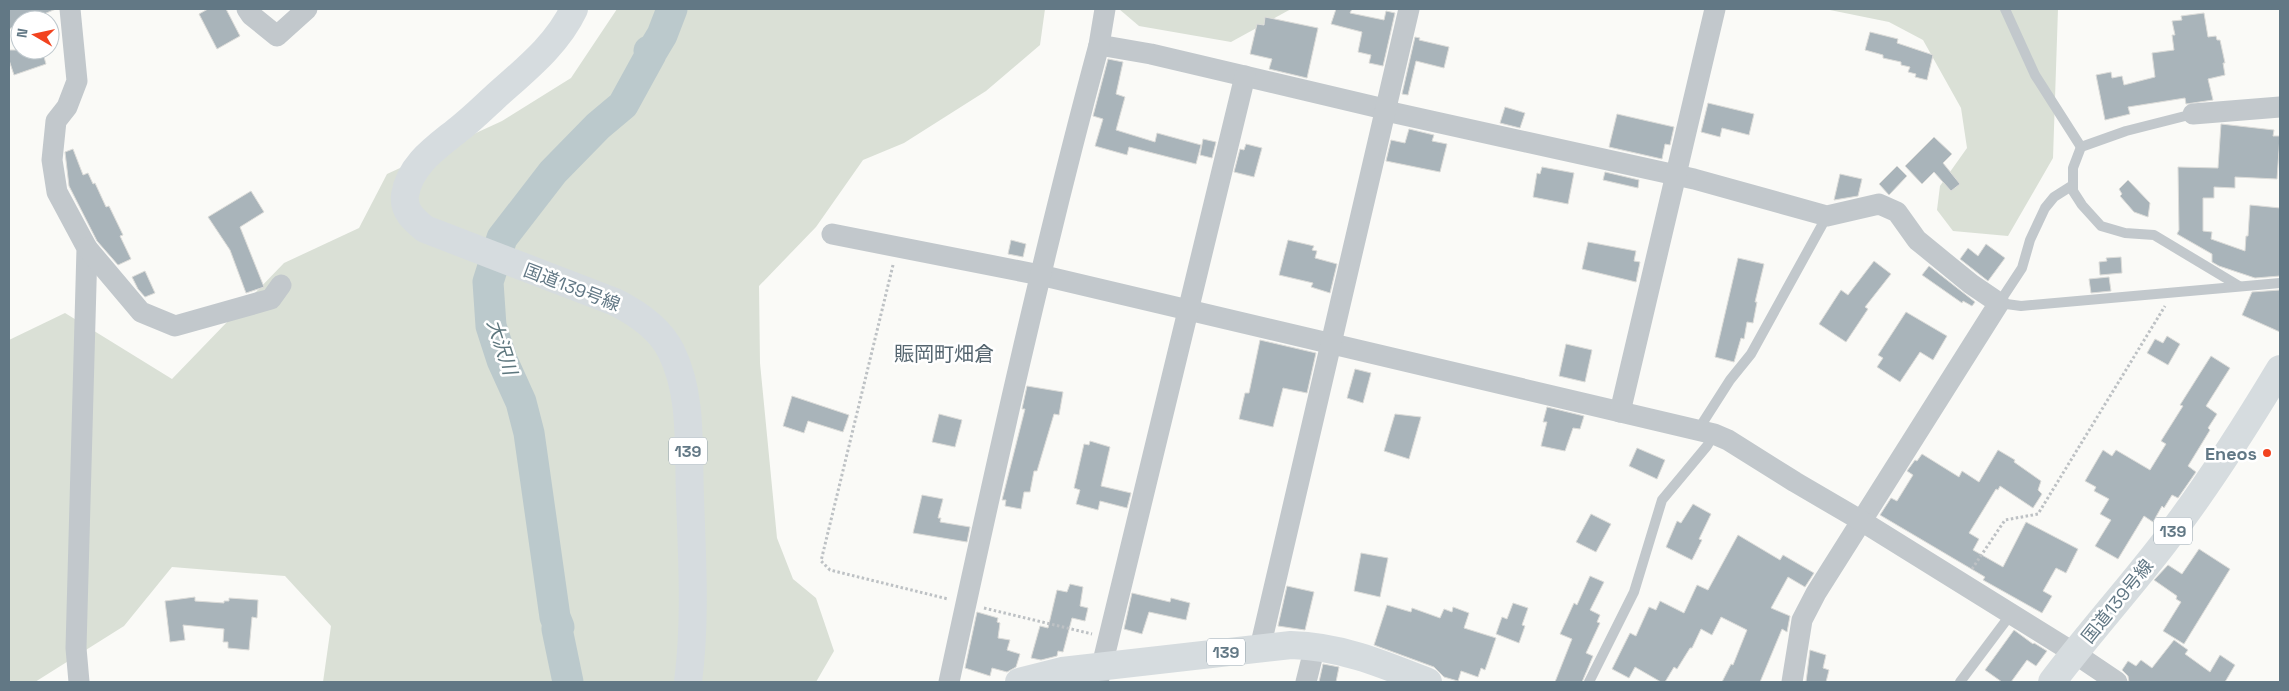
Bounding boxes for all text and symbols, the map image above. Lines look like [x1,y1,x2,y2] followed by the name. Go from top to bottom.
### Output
[10,10,60,60] north arrow
[13,27,32,39] text: N
[521,258,623,316] street label: 国道139号線
[481,316,523,380] water label: 大沢川
[894,341,994,367] district label: 賑岡町畑倉
[669,438,707,464] road number: 139
[2205,442,2257,465] place label: Eneos
[2261,447,2273,459] marker: Eneos
[2154,518,2192,544] road number: 139
[2076,554,2158,648] street label: 国道139号線
[1207,638,1245,666] road number: 139

